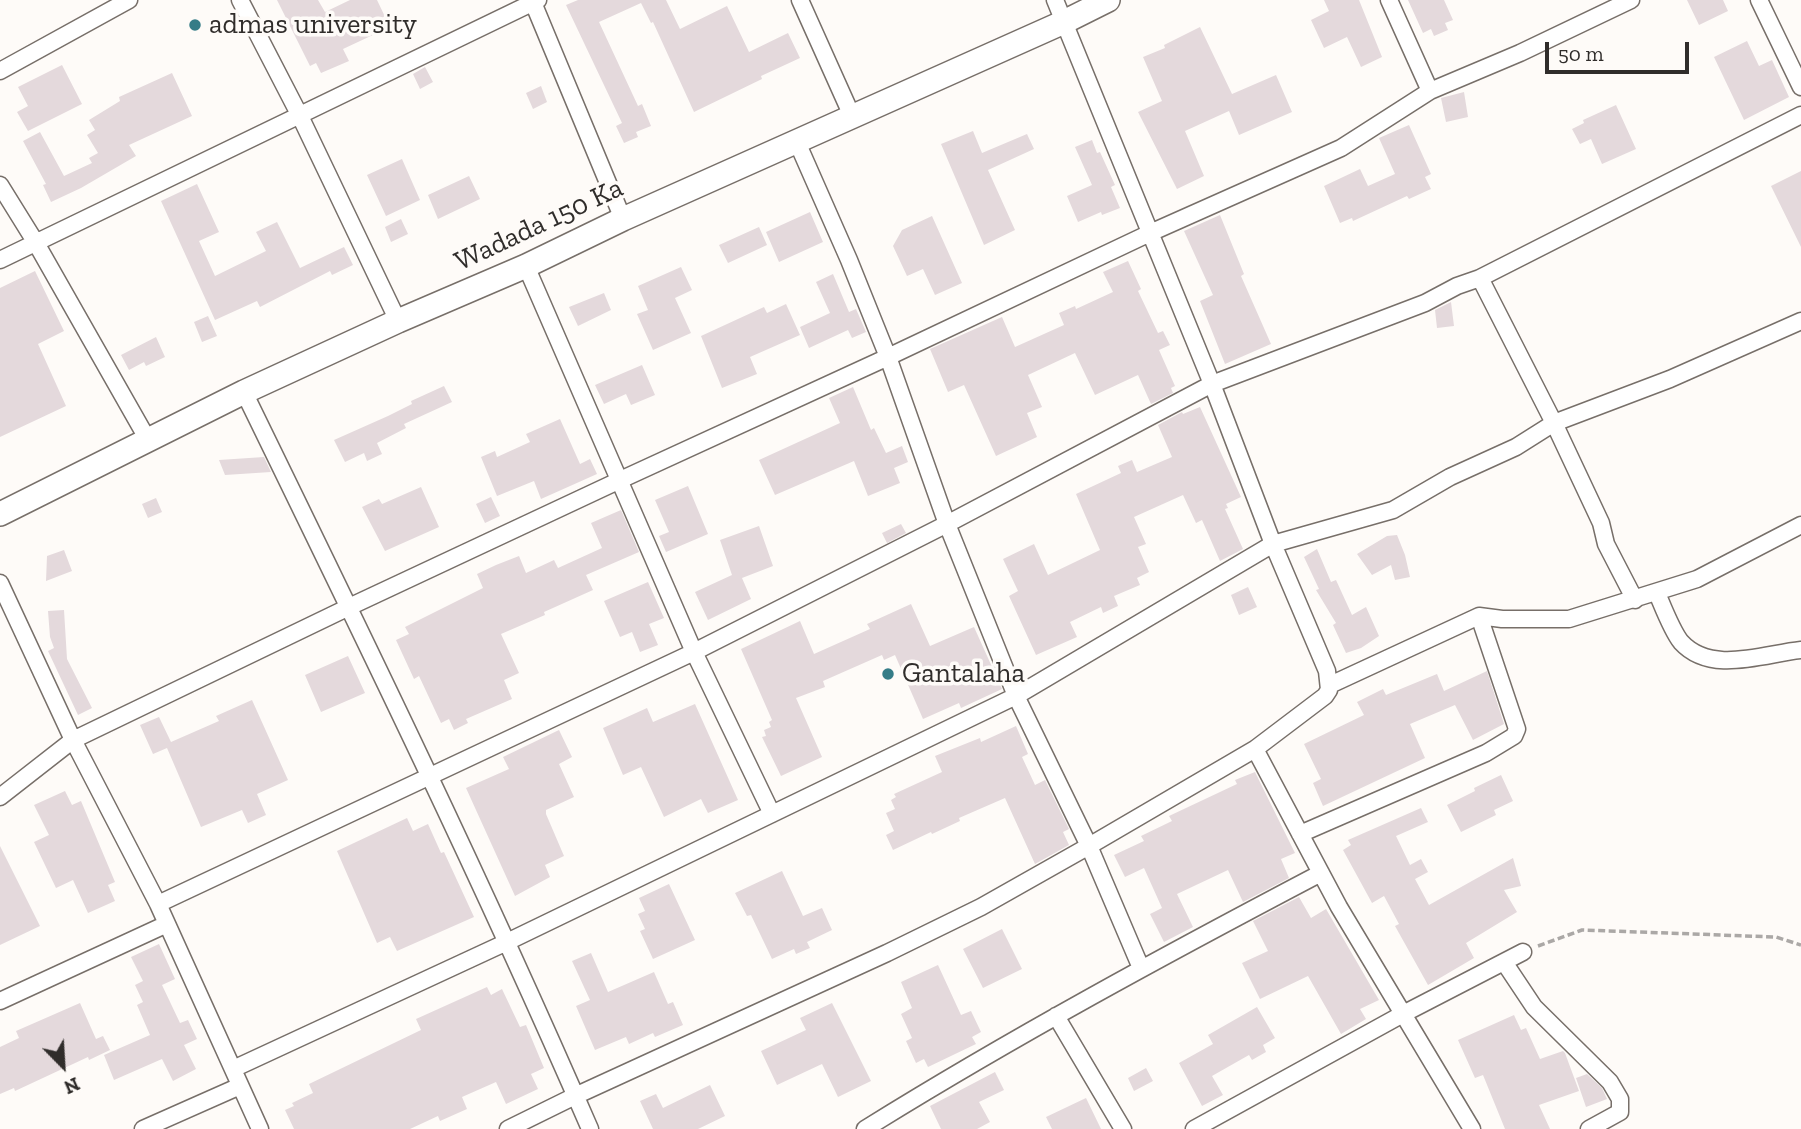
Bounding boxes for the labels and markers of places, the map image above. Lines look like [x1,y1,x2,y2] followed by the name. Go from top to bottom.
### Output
[209,8,417,42] place label: admas university
[187,17,203,33] marker: admas university
[902,657,1025,691] place label: Gantalaha
[880,666,896,682] marker: Gantalaha

